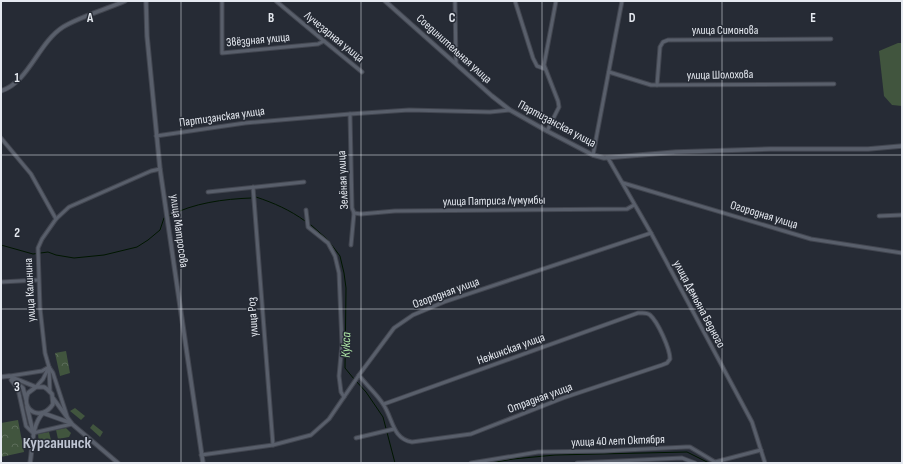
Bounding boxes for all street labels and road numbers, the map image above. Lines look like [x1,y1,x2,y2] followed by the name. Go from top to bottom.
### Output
[300,8,367,66] street label: Лучезарная улица
[413,11,495,87] street label: Соединительная улица
[692,23,759,38] street label: улица Симонова
[225,30,291,50] street label: Звёздная улица
[687,67,754,83] street label: улица Шолохова
[515,97,599,151] street label: Партизанская улица
[178,104,266,130] street label: Партизанская улица
[334,150,352,210] street label: Зелёная улица
[166,193,192,269] street label: улица Матросова
[443,193,546,209] street label: улица Патриса Лумумбы
[728,198,800,233] street label: Огородная улица
[21,257,39,322] street label: улица Калинина
[670,258,728,350] street label: улица Демьяна Бедного
[411,274,482,312] street label: Огородная улица
[244,297,262,337] street label: улица Роз
[475,330,547,368] street label: Нежинская улица
[506,379,575,417] street label: Отрадная улица
[571,432,665,450] street label: улица 40 лет Октября

